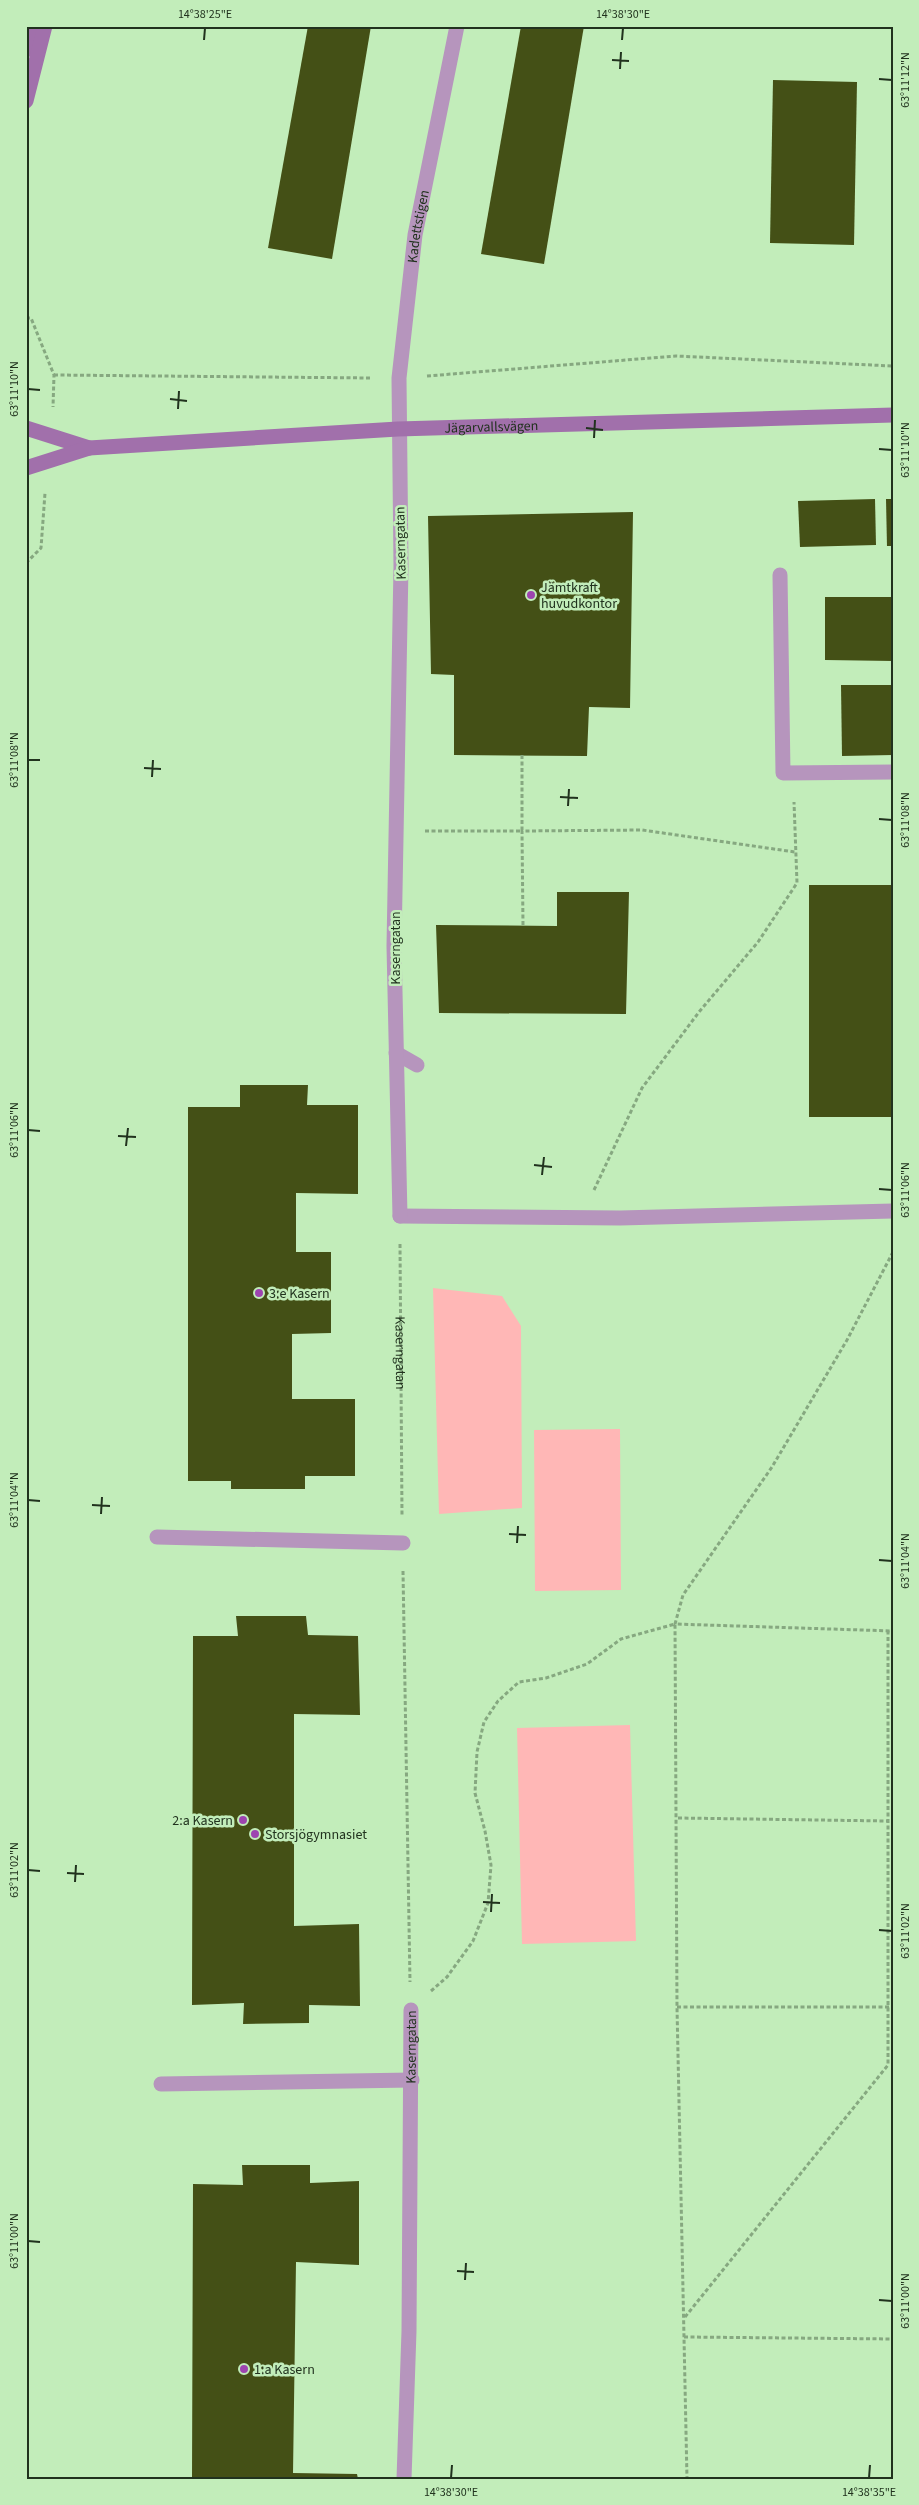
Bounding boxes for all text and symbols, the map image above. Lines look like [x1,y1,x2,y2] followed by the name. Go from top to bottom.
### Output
[178,6,232,23] text: 14°38'25"E
[596,6,650,23] text: 14°38'30"E
[897,52,914,108] text: 63°11'12"N
[403,188,435,264] street label: Kadettstigen
[6,361,23,417] text: 63°11'10"N
[444,416,539,439] street label: Jägarvallsvägen
[897,422,914,478] text: 63°11'10"N
[390,506,412,580] street label: Kaserngatan
[541,578,617,614] place label: Jämtkraft huvudkontor
[525,589,537,601] marker: Jämtkraft huvudkontor
[6,732,23,788] text: 63°11'08"N
[897,792,914,848] text: 63°11'08"N
[386,911,406,985] street label: Kaserngatan
[6,1102,23,1158] text: 63°11'06"N
[897,1162,914,1218] text: 63°11'06"N
[269,1284,330,1304] place label: 3:e Kasern
[253,1287,265,1299] marker: 3:e Kasern
[390,1316,410,1390] street label: Kaserngatan
[6,1472,23,1528] text: 63°11'04"N
[897,1533,914,1589] text: 63°11'04"N
[172,1811,233,1831] place label: 2:a Kasern
[237,1814,249,1826] marker: 2:a Kasern
[265,1825,367,1845] place label: Storsjögymnasiet
[249,1828,261,1840] marker: Storsjögymnasiet
[6,1842,23,1898] text: 63°11'02"N
[897,1903,914,1959] text: 63°11'02"N
[402,2010,422,2084] street label: Kaserngatan
[6,2213,23,2269] text: 63°11'00"N
[897,2273,914,2329] text: 63°11'00"N
[254,2360,315,2380] place label: 1:a Kasern
[238,2363,250,2375] marker: 1:a Kasern
[424,2484,478,2501] text: 14°38'30"E
[842,2484,896,2501] text: 14°38'35"E

